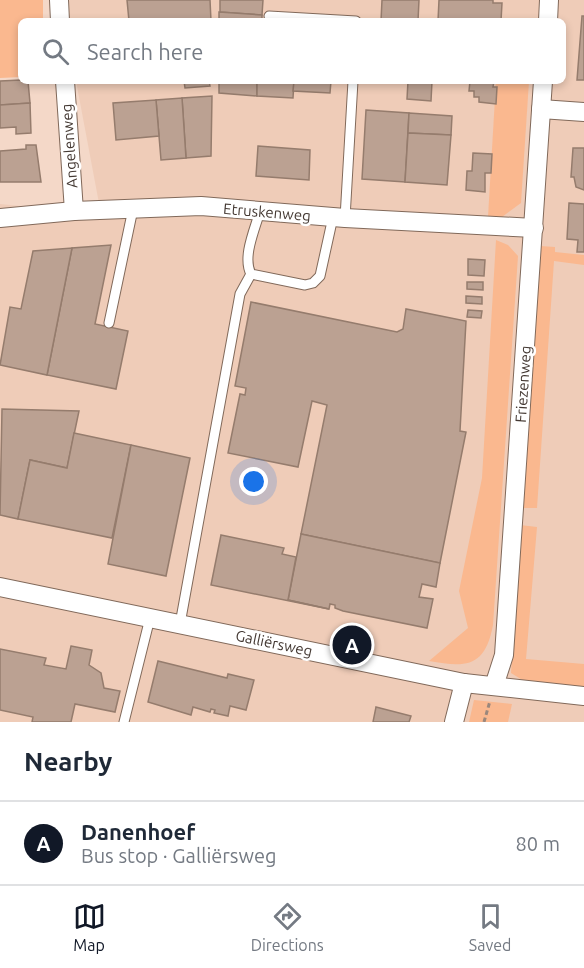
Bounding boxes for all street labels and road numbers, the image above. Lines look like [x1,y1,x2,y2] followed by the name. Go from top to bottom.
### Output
[58,103,80,189] street label: Angelenweg
[223,200,311,224] street label: Etruskenweg
[512,345,534,423] street label: Friezenweg
[234,627,314,659] street label: Galliërsweg

